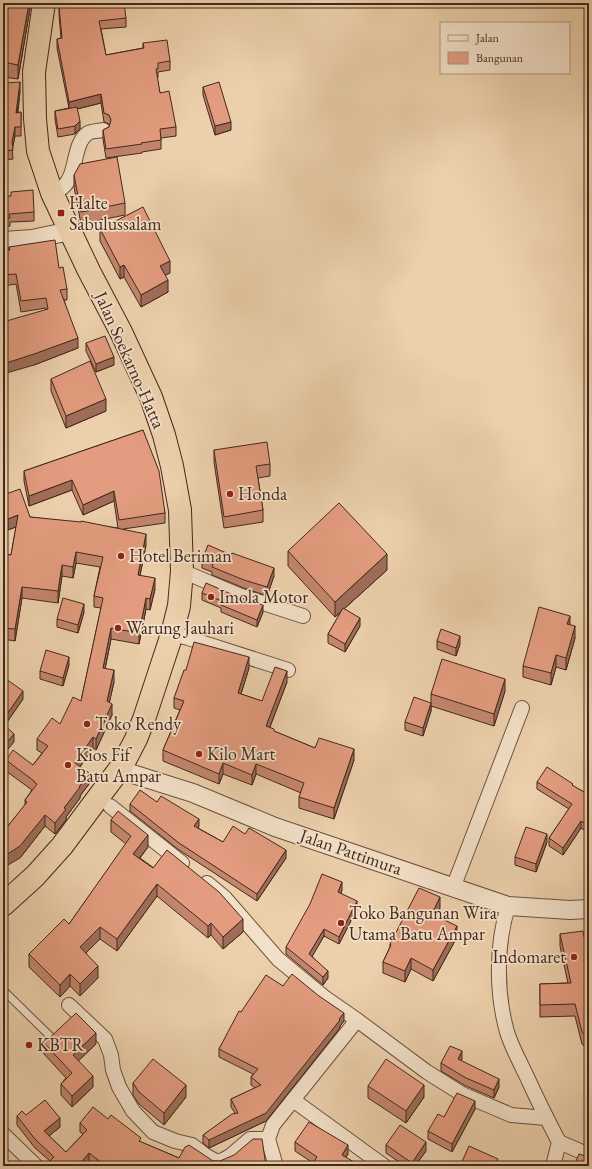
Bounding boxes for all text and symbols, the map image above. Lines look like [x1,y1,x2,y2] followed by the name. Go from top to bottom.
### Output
[440,22,570,74] legend
[475,30,500,46] text: Jalan
[476,50,524,66] text: Bangunan
[69,191,161,235] place label: Halte Sabulussalam
[56,208,66,218] marker: Halte Sabulussalam
[89,286,171,433] street label: Jalan Soekarno-Hatta
[238,482,288,505] place label: Honda
[225,489,235,499] marker: Honda
[129,544,232,567] place label: Hotel Beriman
[116,551,126,561] marker: Hotel Beriman
[219,585,308,608] place label: Imola Motor
[206,592,216,602] marker: Imola Motor
[126,616,235,639] place label: Warung Jauhari
[113,623,123,633] marker: Warung Jauhari
[95,712,181,735] place label: Toko Rendy
[82,719,92,729] marker: Toko Rendy
[207,742,276,765] place label: Kilo Mart
[76,743,161,787] place label: Kios Fif Batu Ampar
[194,749,204,759] marker: Kilo Mart
[63,760,73,770] marker: Kios Fif Batu Ampar
[295,823,406,880] street label: Jalan Pattimura
[349,901,498,945] place label: Toko Bangunan Wira Utama Batu Ampar
[336,918,346,928] marker: Toko Bangunan Wira Utama Batu Ampar
[492,945,566,968] place label: Indomaret
[569,952,579,962] marker: Indomaret
[37,1033,85,1056] place label: KBTR
[24,1040,34,1050] marker: KBTR

